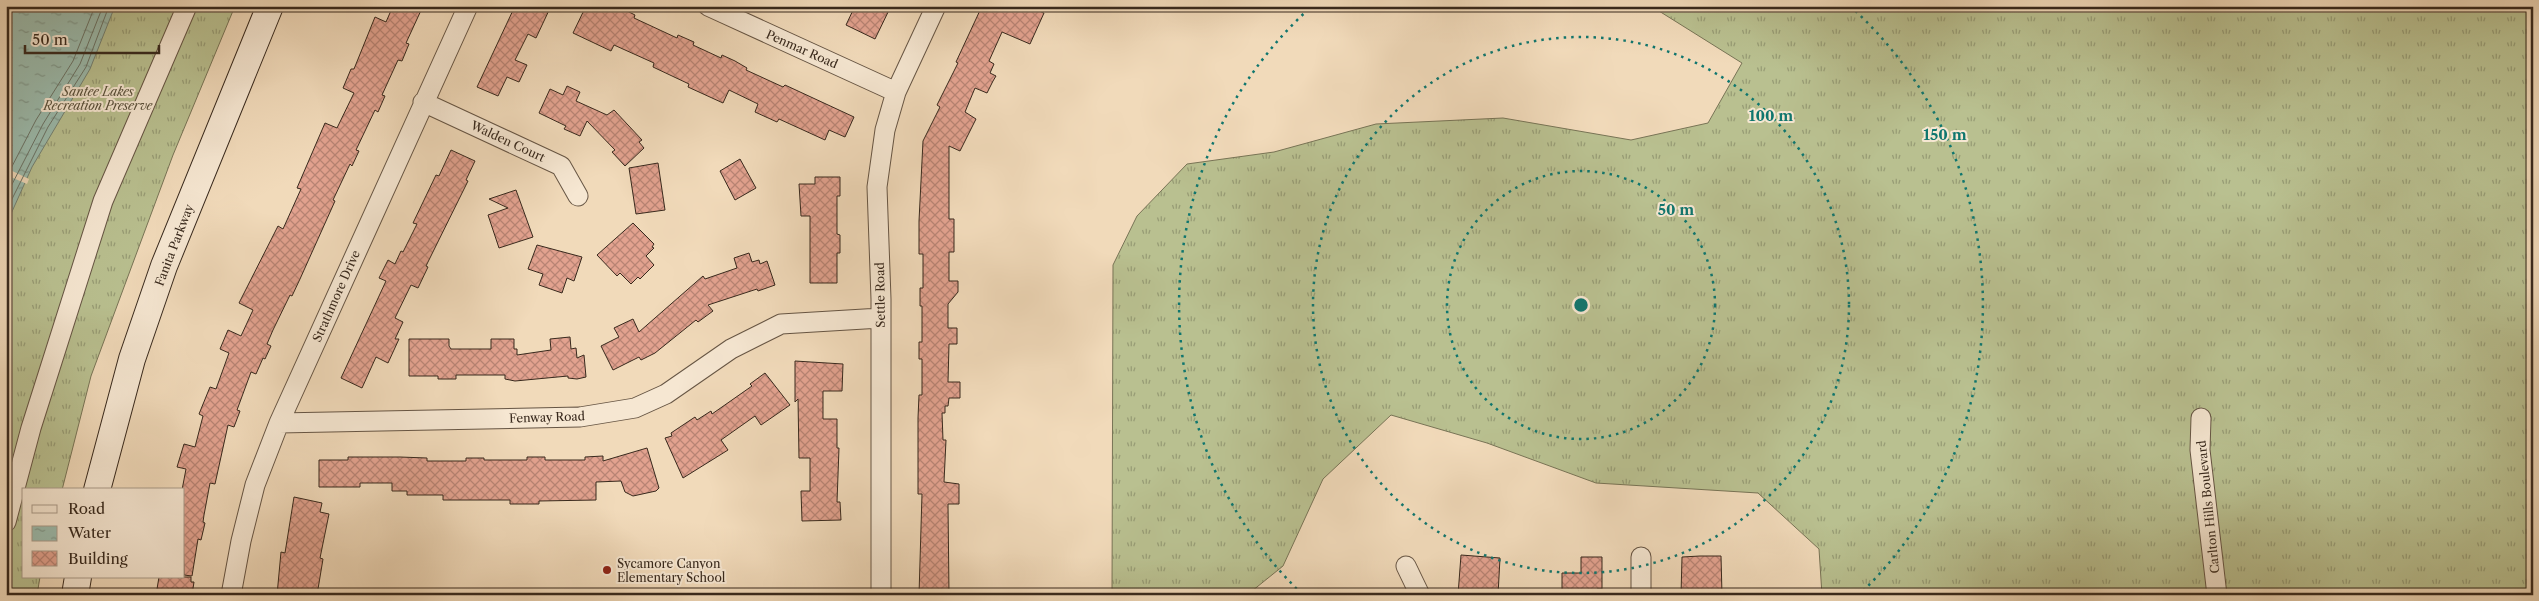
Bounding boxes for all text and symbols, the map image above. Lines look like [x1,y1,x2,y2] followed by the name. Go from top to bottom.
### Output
[25,22,159,54] scale bar
[764,26,841,72] street label: Penmar Road
[32,30,68,49] text: 50 m
[43,84,154,113] park label: Santee Lakes Recreation Preserve
[1749,106,1793,125] text: 100 m
[468,117,548,165] street label: Walden Court
[1923,125,1967,144] text: 150 m
[1658,200,1694,219] text: 50 m
[151,202,197,288] street label: Fanita Parkway
[309,247,363,344] street label: Strathmore Drive
[872,261,888,328] street label: Settle Road
[1572,296,1590,314] centre of rings
[509,408,586,426] street label: Fenway Road
[2193,439,2222,574] street label: Carlton Hills Boulevard
[22,488,185,578] legend
[68,499,105,518] text: Road
[67,523,112,542] text: Water
[68,549,128,568] text: Building
[617,556,726,585] place label: Sycamore Canyon Elementary School
[601,564,613,576] marker: Sycamore Canyon Elementary School

